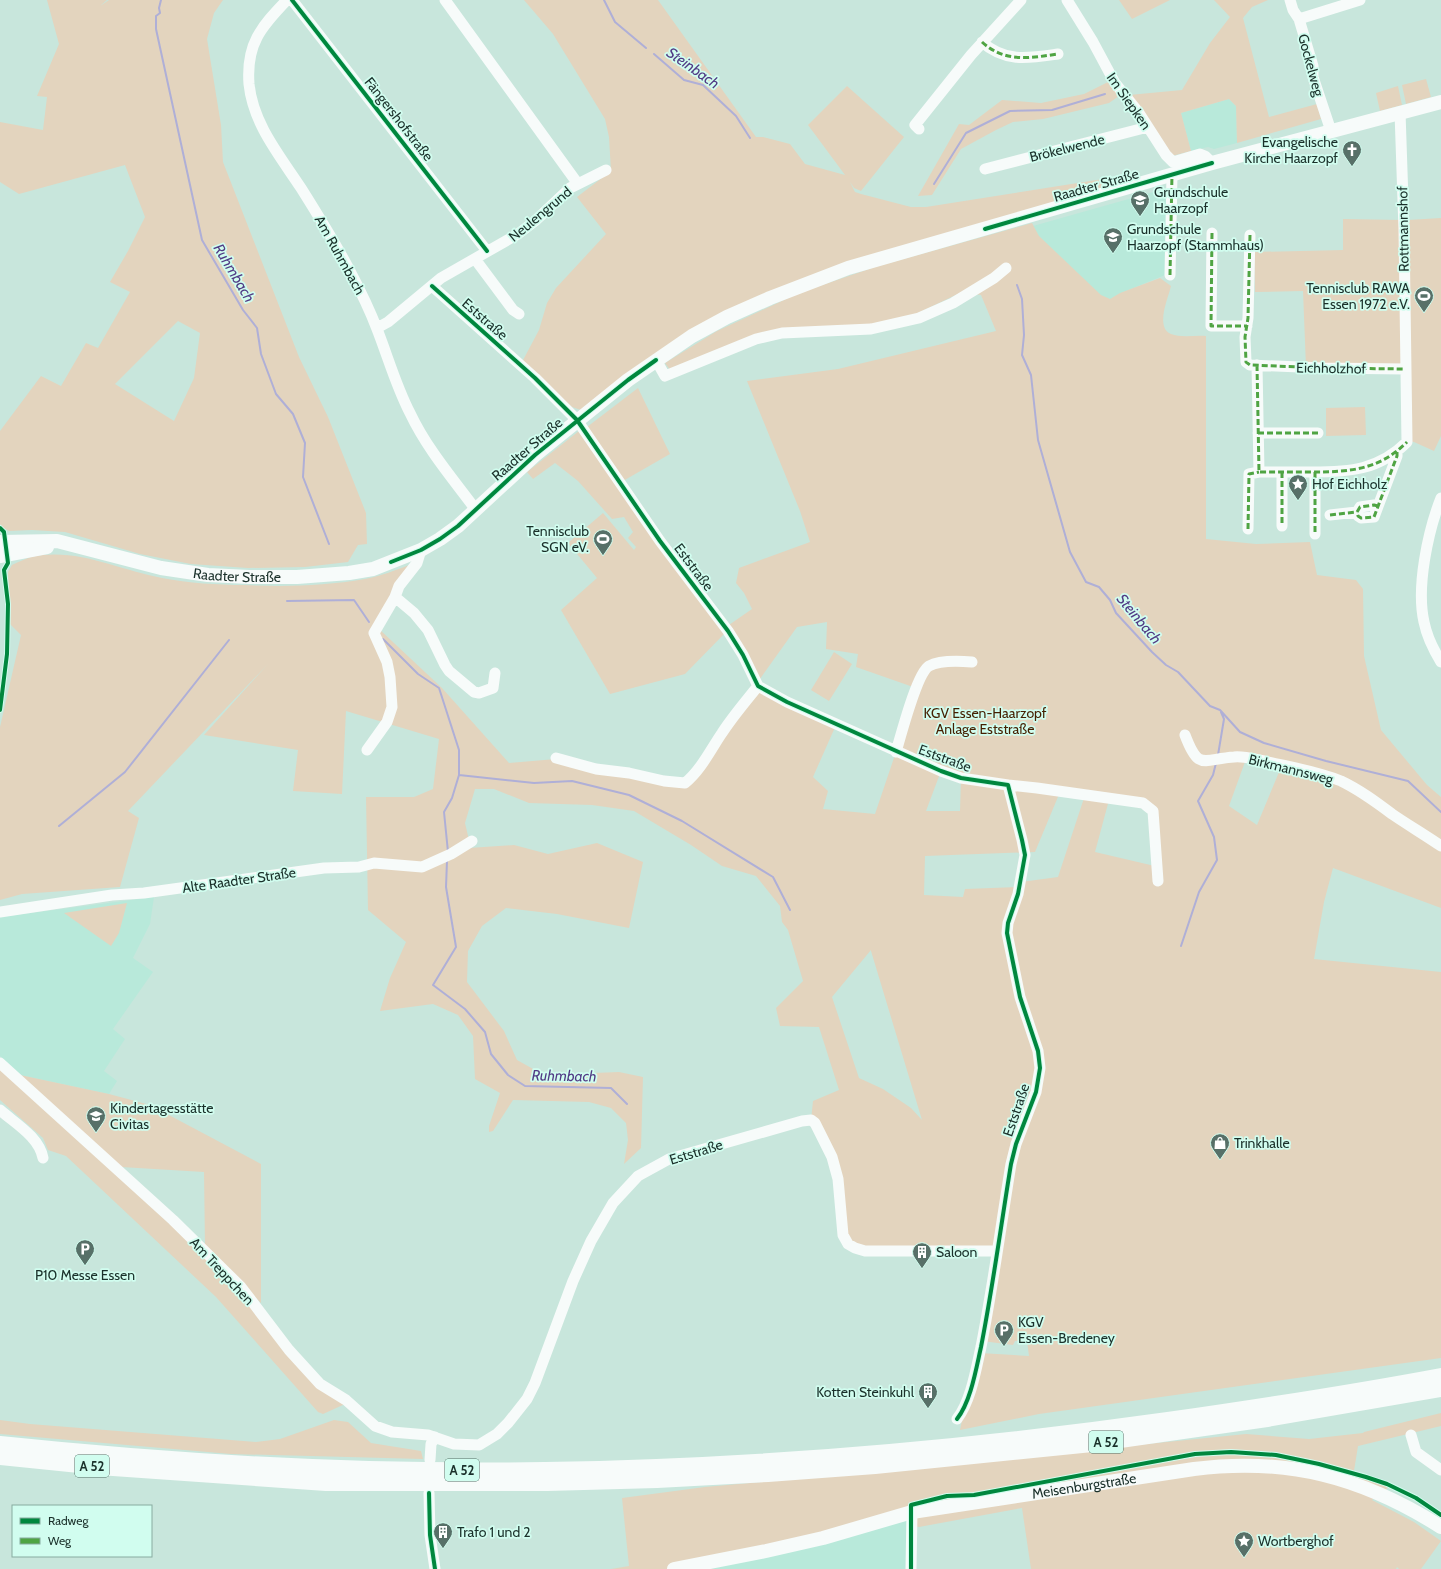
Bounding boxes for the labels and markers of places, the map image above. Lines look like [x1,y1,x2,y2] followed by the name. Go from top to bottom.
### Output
[1244,133,1338,167] place label: Evangelische Kirche Haarzopf
[1341,139,1363,167] church icon: Evangelische Kirche Haarzopf
[1154,183,1228,217] place label: Grundschule Haarzopf
[1129,189,1151,217] school or university icon: Grundschule Haarzopf
[1127,220,1264,254] place label: Grundschule Haarzopf (Stammhaus)
[1102,226,1124,254] school or university icon: Grundschule Haarzopf (Stammhaus)
[1306,279,1410,313] place label: Tennisclub RAWA Essen 1972 e.V.
[1413,285,1435,313] sports icon: Tennisclub RAWA Essen 1972 e.V.
[1287,473,1309,501] place icon: Hof Eichholz
[1312,475,1388,493] place label: Hof Eichholz
[526,522,589,556] place label: Tennisclub SGN eV.
[592,528,614,556] sports icon: Tennisclub SGN eV.
[110,1099,213,1133] place label: Kindertagesstätte Civitas
[85,1105,107,1133] school or university icon: Kindertagesstätte Civitas
[1209,1132,1231,1160] shop icon: Trinkhalle
[1234,1134,1290,1152] place label: Trinkhalle
[74,1238,96,1266] parking icon: P10 Messe Essen
[911,1241,933,1269] building icon: Saloon
[936,1243,978,1261] place label: Saloon
[35,1266,135,1284] place label: P10 Messe Essen
[1018,1313,1115,1347] place label: KGV Essen-Bredeney
[993,1319,1015,1347] parking icon: KGV Essen-Bredeney
[917,1381,939,1409] building icon: Kotten Steinkuhl
[816,1383,915,1401] place label: Kotten Steinkuhl
[432,1521,454,1549] building icon: Trafo 1 und 2
[457,1523,531,1541] place label: Trafo 1 und 2
[1233,1530,1255,1558] place icon: Wortberghof
[1258,1532,1334,1550] place label: Wortberghof

